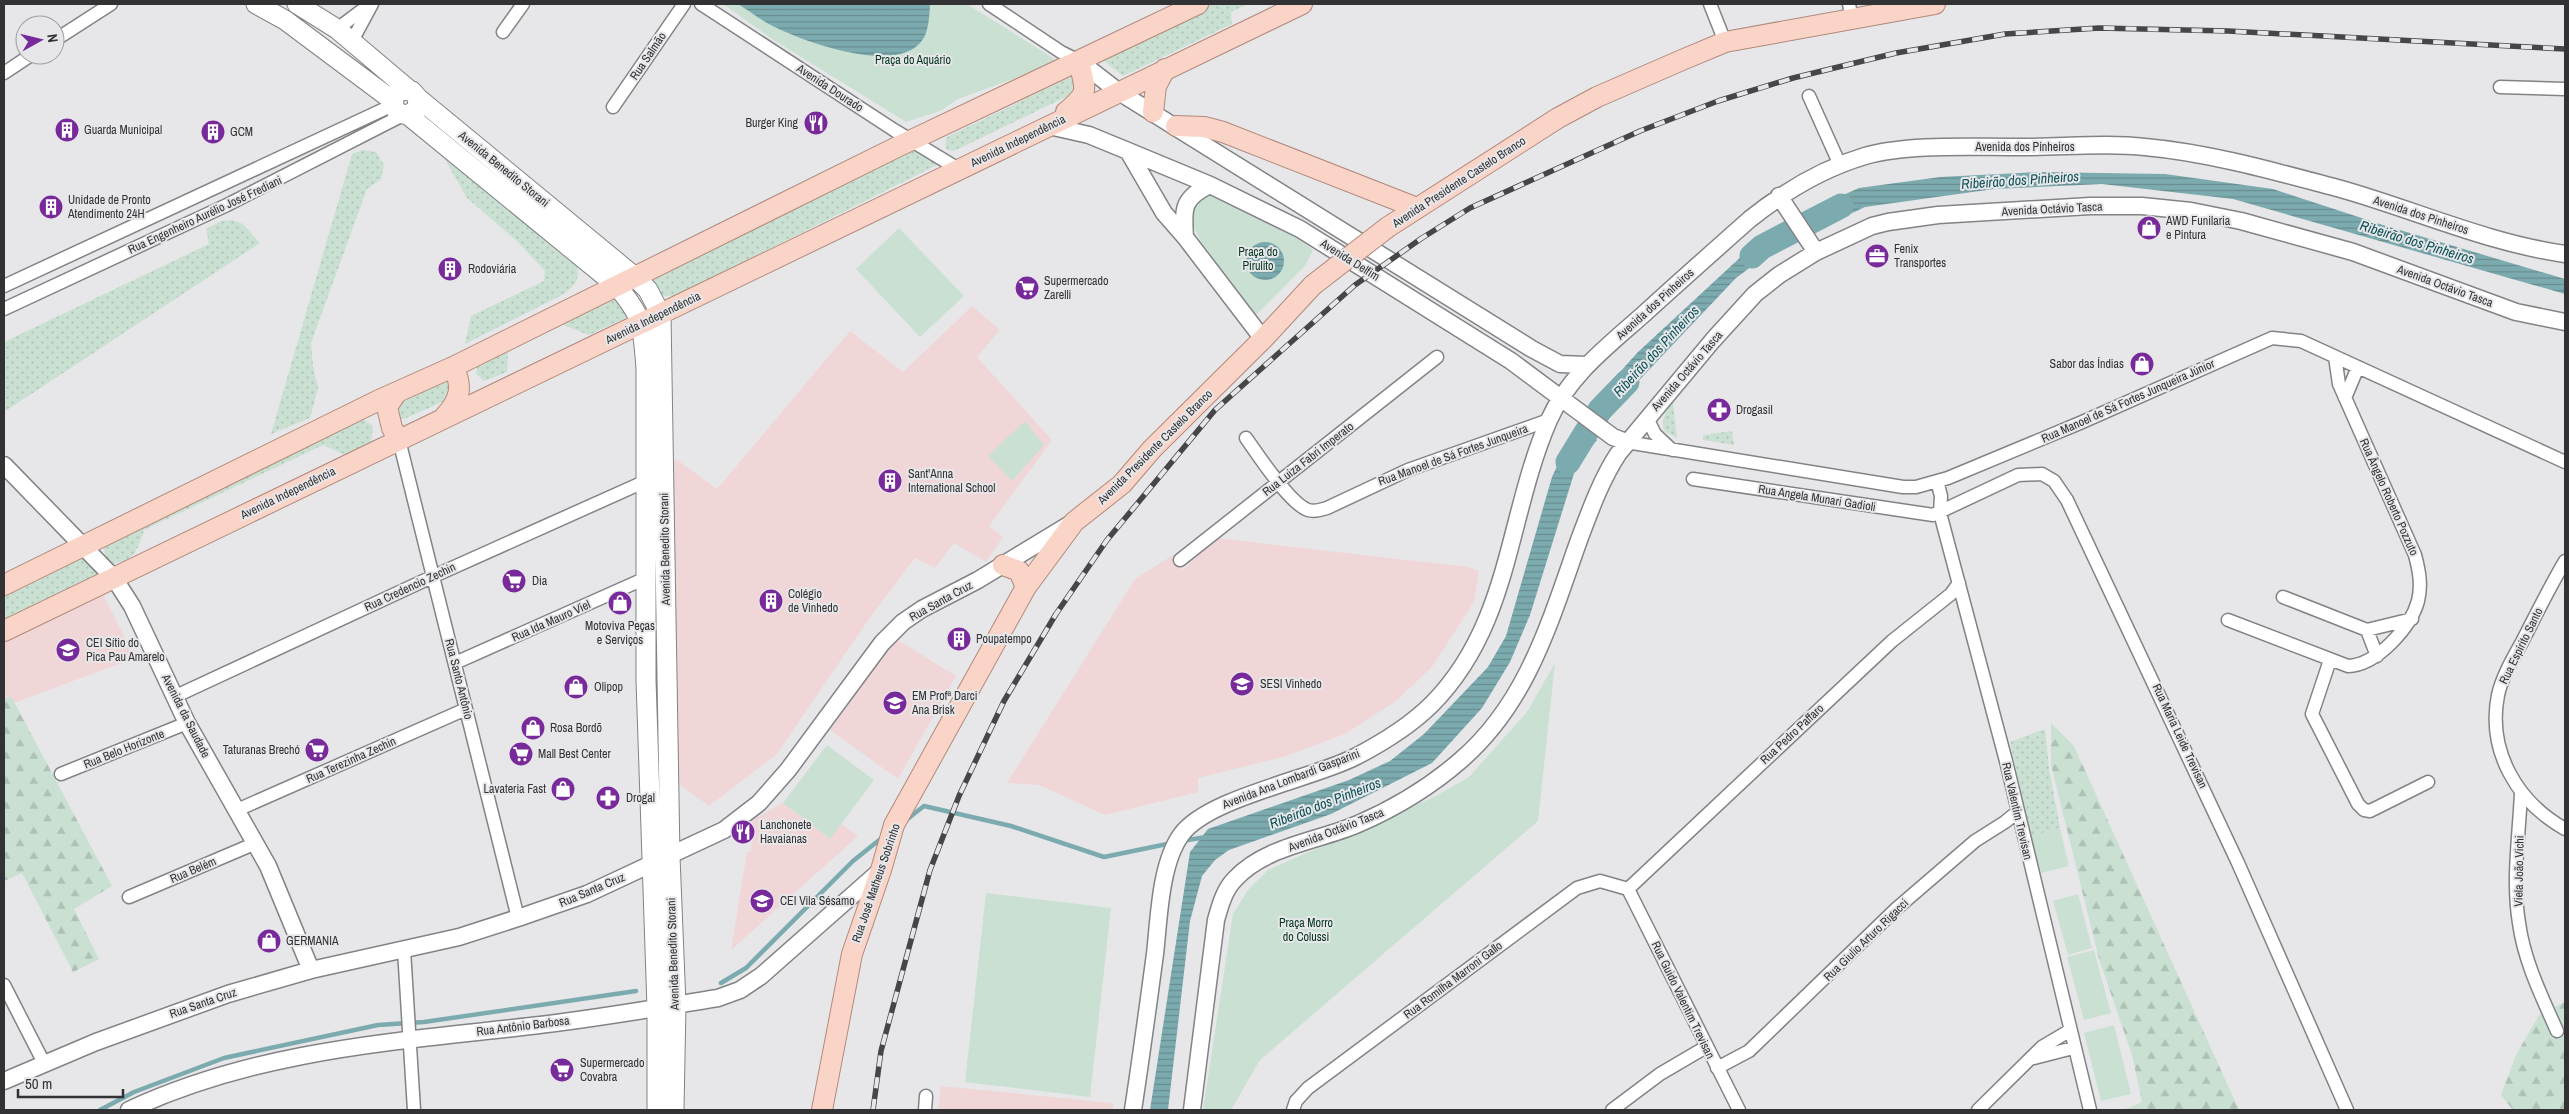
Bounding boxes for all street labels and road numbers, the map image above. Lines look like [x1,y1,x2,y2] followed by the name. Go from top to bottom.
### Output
[626,29,670,83] street label: Rua Salmão
[793,60,866,116] street label: Avenida Dourado
[967,111,1069,171] street label: Avenida Independência
[454,127,553,211] street label: Avenida Benedito Storani
[1388,133,1529,232] street label: Avenida Presidente Castelo Branco
[1974,139,2075,155] street label: Avenida dos Pinheiros
[126,172,284,258] street label: Rua Engenheiro Aurélio José Frediani
[2370,192,2471,238] street label: Avenida dos Pinheiros
[2000,198,2103,220] street label: Avenida Octávio Tasca
[1316,235,1383,285] street label: Avenida Delfim
[2394,261,2496,311] street label: Avenida Octávio Tasca
[1612,265,1697,344] street label: Avenida dos Pinheiros
[602,288,704,348] street label: Avenida Independência
[1647,327,1727,415] street label: Avenida Octávio Tasca
[2039,355,2218,447] street label: Rua Manoel de Sá Fortes Junqueira Júnior
[1093,386,1216,509] street label: Avenida Presidente Castelo Branco
[1259,418,1357,500] street label: Rua Luiza Fabri Imperato
[1376,420,1531,490] street label: Rua Manoel de Sá Fortes Junqueira
[2356,436,2422,558] street label: Rua Ângelo Roberto Pozzuto
[237,463,339,523] street label: Avenida Independência
[1757,481,1877,515] street label: Rua Angela Munari Gadioli
[656,493,674,606] street label: Avenida Benedito Storani
[362,559,458,615] street label: Rua Credencio Zechin
[907,577,976,625] street label: Rua Santa Cruz
[509,596,593,646] street label: Rua Ida Mauro Viel
[2496,605,2546,687] street label: Rua Espírito Santo
[441,637,477,721] street label: Rua Santo Antônio
[158,671,214,761] street label: Avenida da Saudade
[2149,681,2211,791] street label: Rua Maria Leide Trevisan
[1757,700,1827,768] street label: Rua Pedro Paffaro
[81,725,167,773] street label: Rua Belo Horizonte
[304,733,398,787] street label: Rua Terezinha Zechin
[1219,745,1362,813] street label: Avenida Ana Lombardi Gasparini
[1998,761,2036,861] street label: Rua Valentim Trevisan
[1285,804,1387,856] street label: Avenida Octávio Tasca
[848,821,904,945] street label: Rua José Matheus Sobrinho
[2510,835,2528,907] street label: Viela João Vichi
[167,853,219,887] street label: Rua Belém
[557,869,627,911] street label: Rua Santa Cruz
[1820,895,1912,985] street label: Rua Giulio Arturo Rigacci
[663,897,683,1012] street label: Avenida Benedito Storani
[1400,938,1506,1022] street label: Rua Romilha Marroni Gallo
[1648,939,1718,1061] street label: Rua Guido Valentim Trevisan
[167,984,239,1022] street label: Rua Santa Cruz
[476,1012,571,1040] street label: Rua Antônio Barbosa

